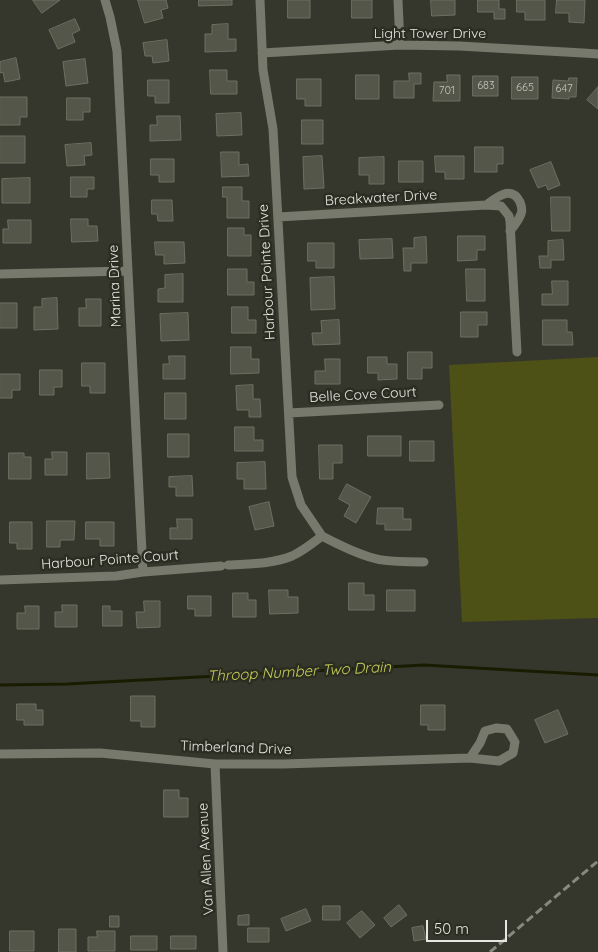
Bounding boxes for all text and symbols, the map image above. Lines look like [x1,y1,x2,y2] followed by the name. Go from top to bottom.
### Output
[374,26,486,42] street label: Light Tower Drive
[477,79,495,93] house number: 683
[516,81,534,95] house number: 665
[555,82,573,96] house number: 647
[439,84,455,98] house number: 701
[324,187,438,209] street label: Breakwater Drive
[255,204,279,340] street label: Harbour Pointe Drive
[105,244,125,328] street label: Marina Drive
[309,384,417,406] street label: Belle Cove Court
[41,547,179,573] street label: Harbour Pointe Court
[207,658,391,686] water label: Throop Number Two Drain
[180,738,292,758] street label: Timberland Drive
[195,802,217,916] street label: Van Allen Avenue
[428,910,509,942] scale bar
[434,919,469,938] text: 50 m

